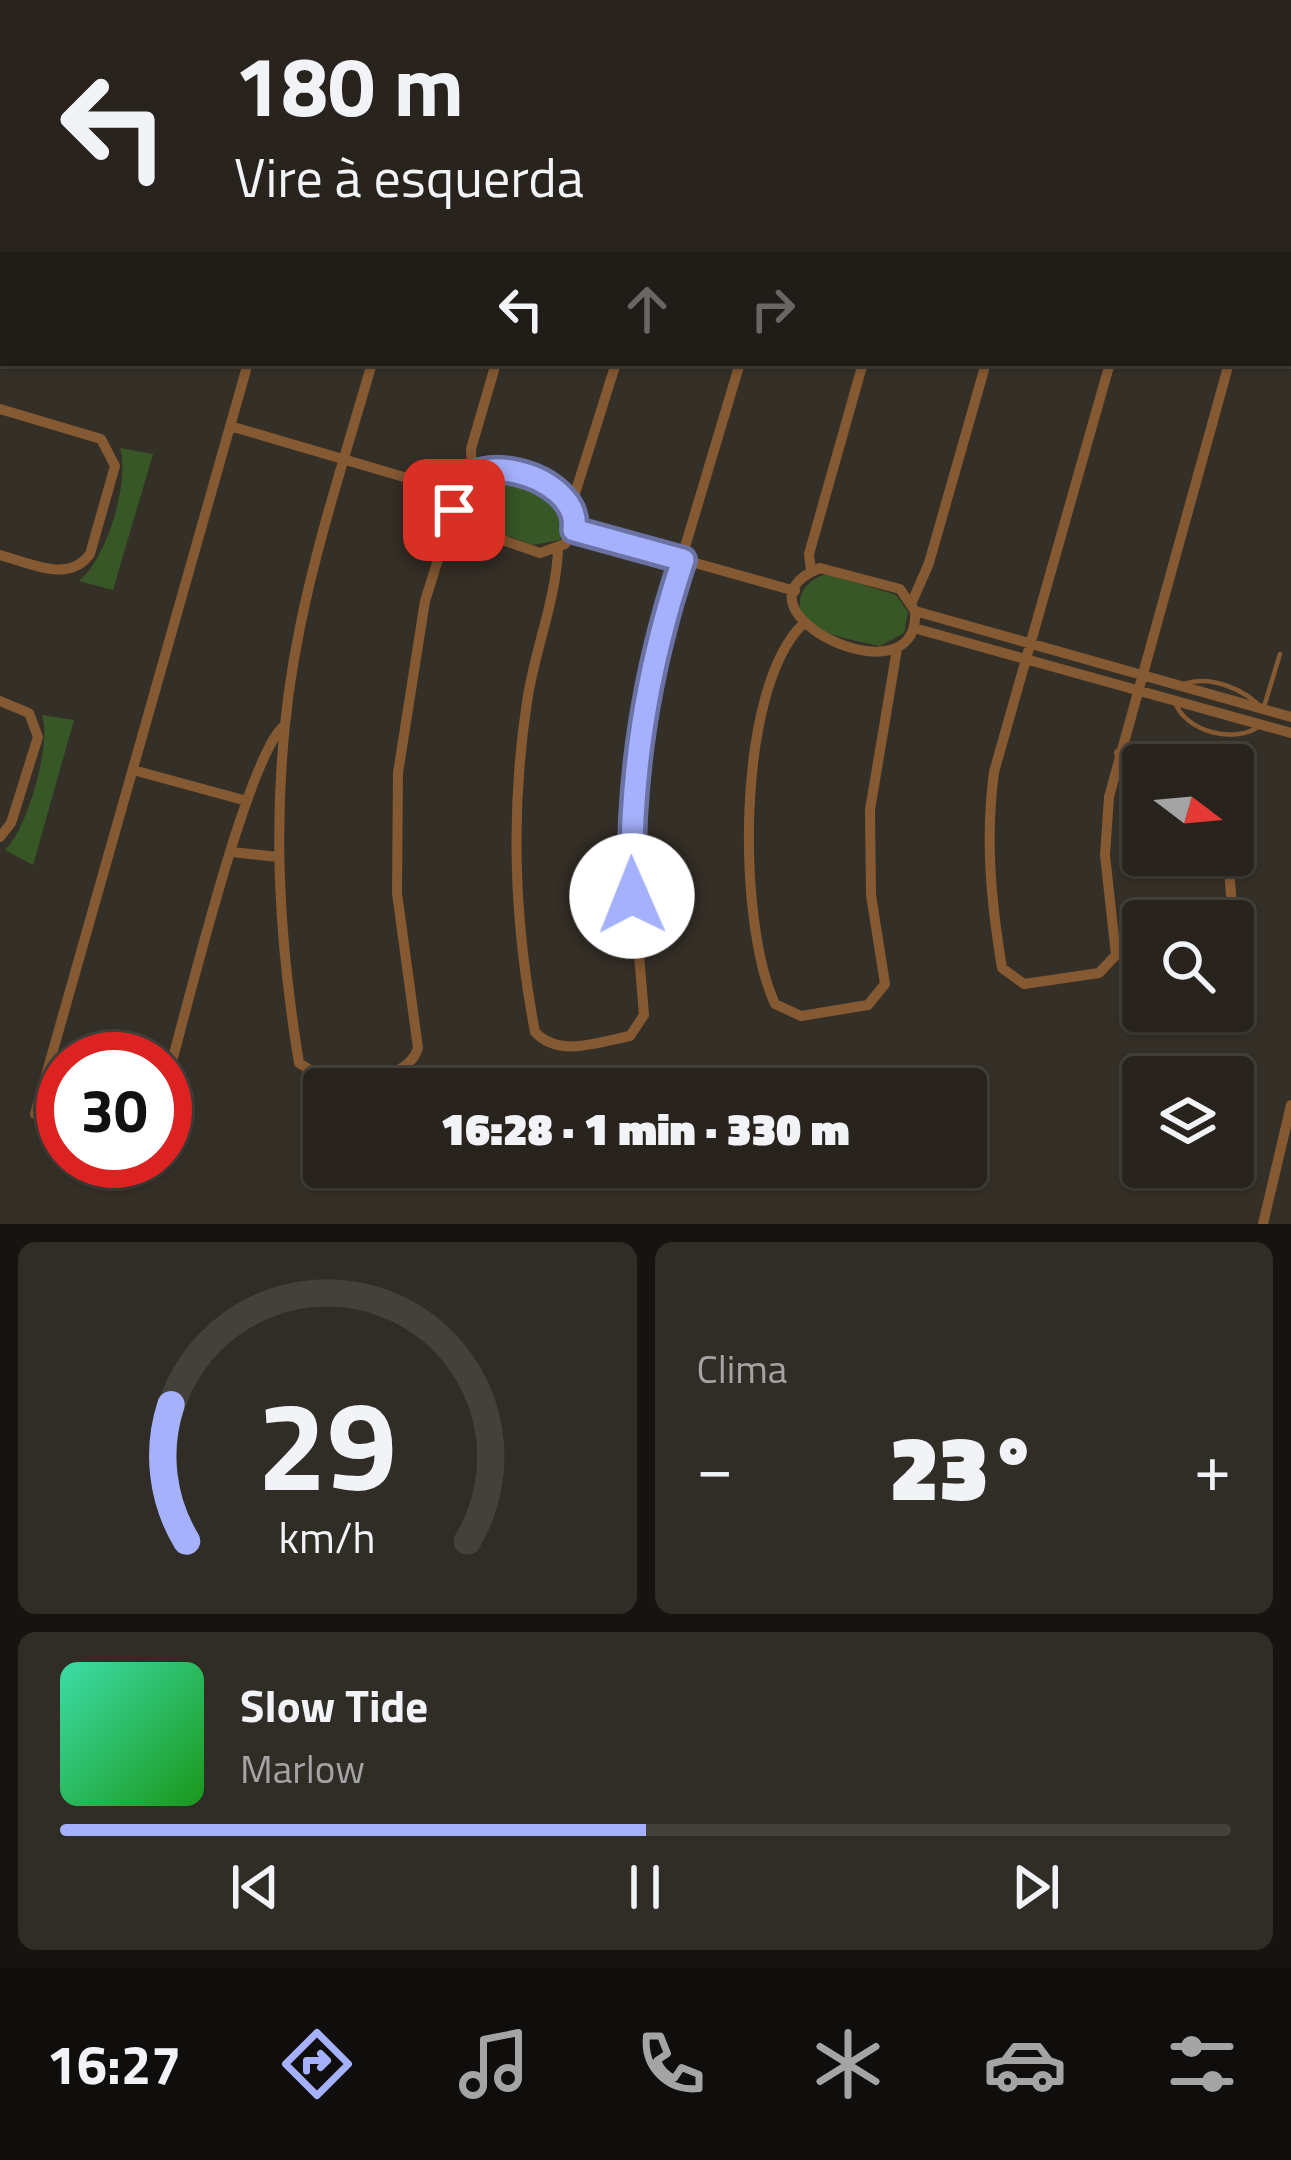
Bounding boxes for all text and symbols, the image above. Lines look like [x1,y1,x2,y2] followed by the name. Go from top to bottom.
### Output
[234,21,464,149] text: 180 m
[36,48,192,204] icon: left
[234,136,584,218] text: Vire à esquerda
[488,276,554,342] icon: left
[614,276,680,342] icon: ahead
[740,276,806,342] icon: right
[403,459,505,561] pin
[421,477,487,543] icon: arrive
[1122,744,1254,876] north arrow
[1122,744,1254,1188] map controls
[569,833,695,959] position arrow
[1122,900,1254,1032] button: search
[36,1032,192,1188] speed limit sign: 30
[1122,1056,1254,1188] button: layers
[441,1094,849,1162] text: 16:28 · 1 min · 330 m
[697,1339,787,1398] text: Clima
[257,1349,397,1538] text: 29
[890,1398,1038,1535] text: 23°
[697,1416,733,1517] text: −
[1194,1416,1231,1517] text: +
[279,1504,376,1570] text: km/h
[240,1671,428,1739] text: Slow Tide
[240,1739,365,1798] text: Marlow
[222,1854,288,1920] icon: previous
[612,1854,678,1920] icon: pause
[1003,1854,1069,1920] icon: next
[275,2022,359,2106] icon: directions
[452,2022,536,2106] icon: music
[629,2022,713,2106] icon: phone
[806,2022,890,2106] icon: climate
[983,2022,1067,2106] icon: car
[1160,2022,1244,2106] icon: filters
[47,2023,181,2105] text: 16:27

